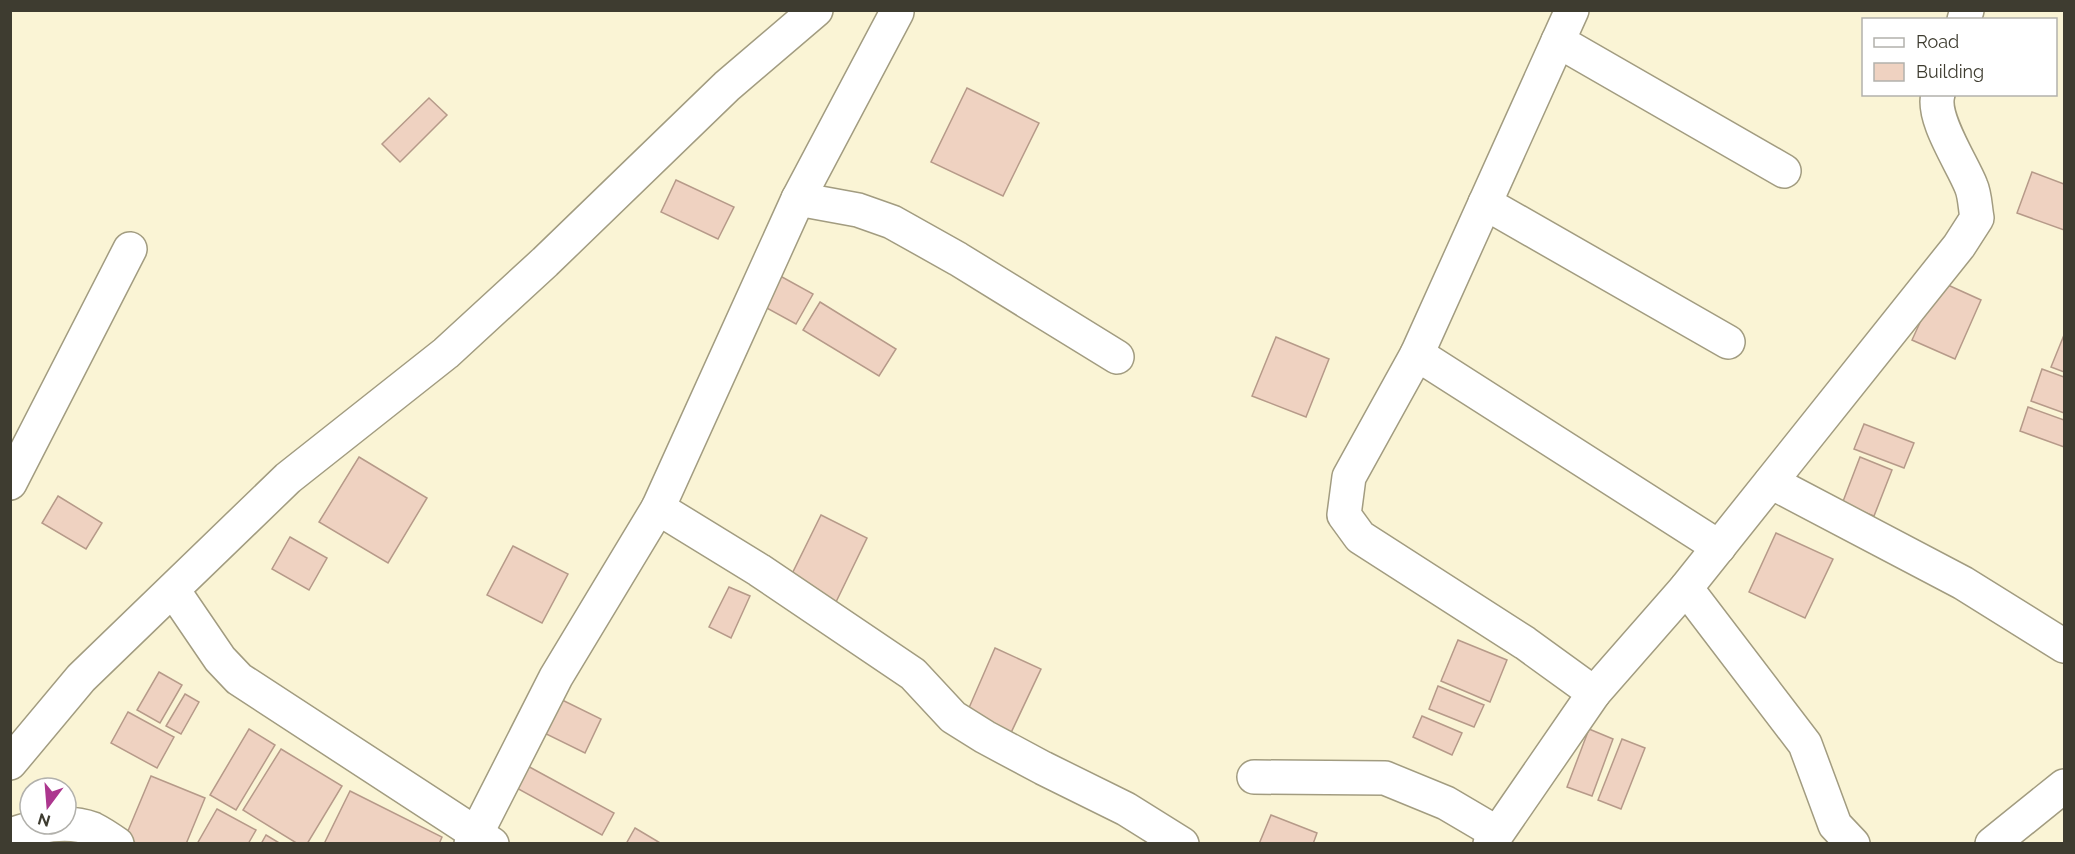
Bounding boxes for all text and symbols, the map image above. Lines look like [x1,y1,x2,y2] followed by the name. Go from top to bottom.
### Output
[1862,18,2057,96] legend
[1916,31,1959,52] text: Road
[1916,61,1984,82] text: Building
[18,776,78,836] north arrow
[36,809,52,831] text: N

